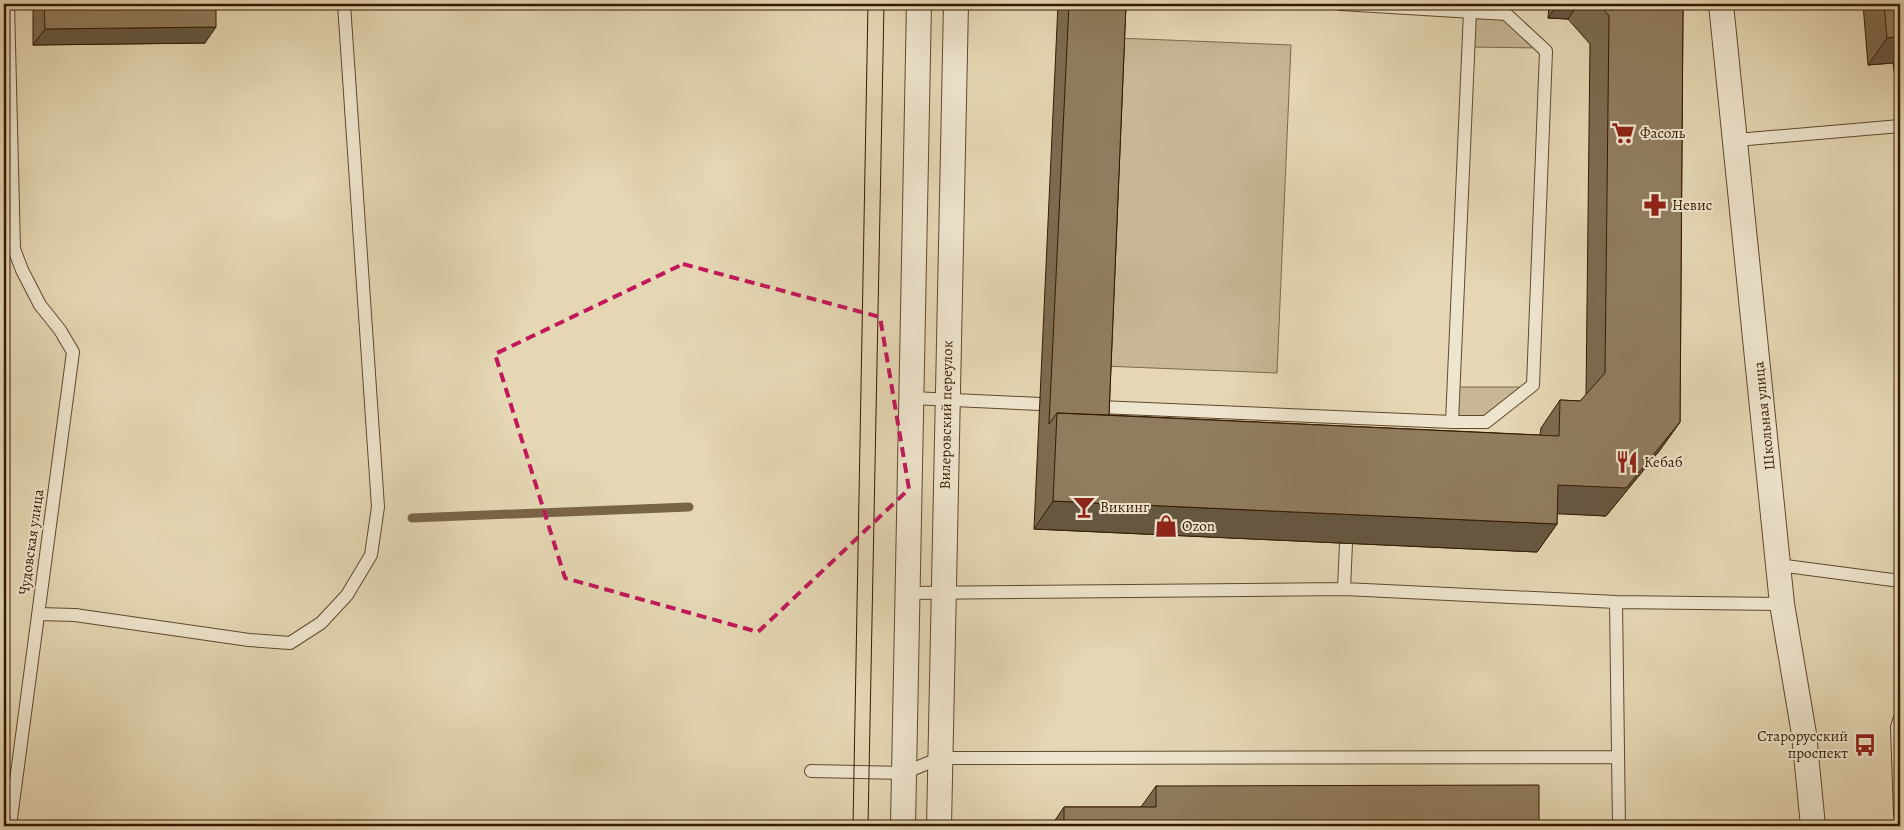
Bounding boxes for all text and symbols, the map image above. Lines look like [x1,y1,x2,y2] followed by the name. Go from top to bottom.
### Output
[1610,120,1636,146] supermarket icon: Фасоль
[1640,123,1686,143] place label: Фасоль
[1642,192,1668,218] pharmacy icon: Невис
[1672,195,1712,215] place label: Невис
[935,340,957,490] street label: Вилеровский переулок
[1748,361,1780,471] street label: Школьная улица
[1614,449,1640,475] restaurant icon: Кебаб
[1644,452,1683,472] place label: Кебаб
[14,488,48,596] street label: Чудовская улица
[1071,494,1097,520] bar icon: Викинг
[1100,497,1150,517] place label: Викинг
[1153,513,1179,539] shop icon: Ozon
[1182,516,1215,536] place label: Ozon
[1757,726,1848,763] place label: Старорусский проспект
[1852,732,1878,758] bus stop icon: Старорусский проспект

